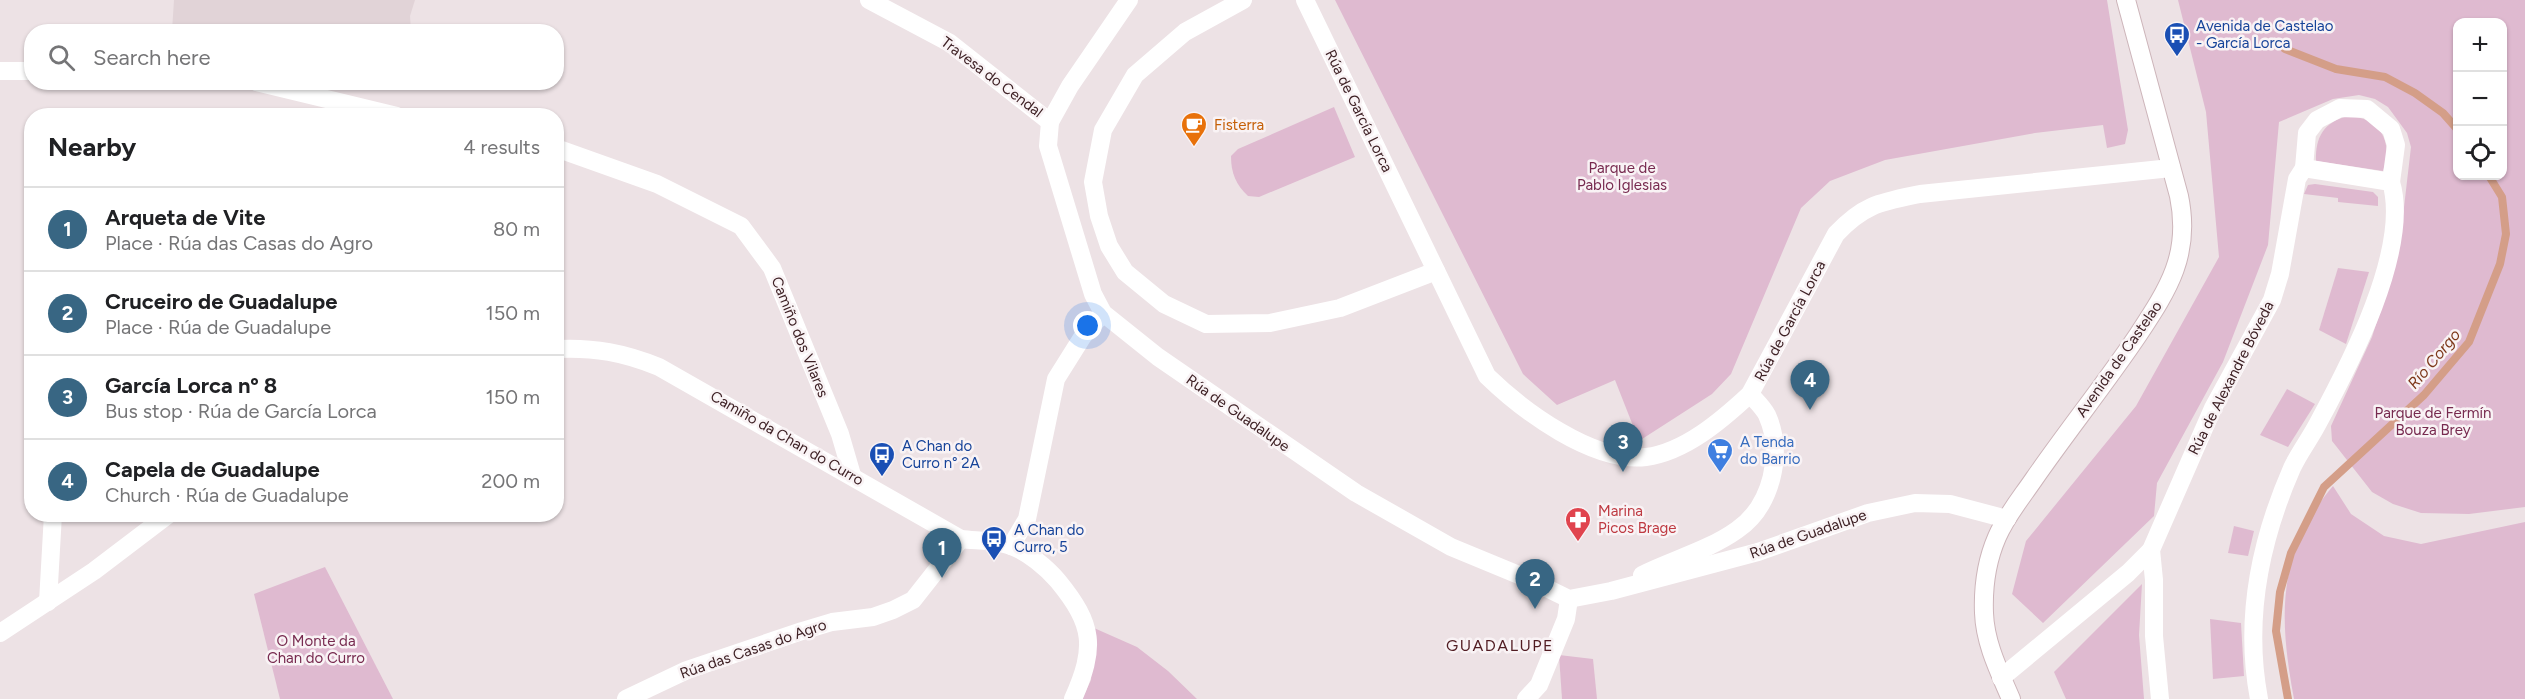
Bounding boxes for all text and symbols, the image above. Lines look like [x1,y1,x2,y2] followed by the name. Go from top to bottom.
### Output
[2196,17,2334,52] place label: Avenida de Castelao - García Lorca
[2453,18,2507,180] map controls
[2453,18,2507,72] button: +
[2162,20,2192,58] bus stop icon: Avenida de Castelao - García Lorca
[24,24,564,90] search box
[938,33,1046,121] street label: Travesa do Cendal
[45,41,78,74] icon: search
[93,44,211,71] text: Search here
[1321,47,1397,175] street label: Rúa de García Lorca
[2453,72,2507,126] button: −
[1179,110,1209,148] cafe icon: Fisterra
[1214,116,1264,134] place label: Fisterra
[2453,126,2507,180] button: locate
[48,131,136,163] text: Nearby
[463,135,540,159] text: 4 results
[1577,159,1667,194] park label: Parque de Pablo Iglesias
[105,204,265,231] text: Arqueta de Vite
[63,217,72,241] text: 1
[493,217,540,241] text: 80 m
[105,231,373,255] text: Place · Rúa das Casas do Agro
[1751,258,1829,384] street label: Rúa de García Lorca
[768,274,832,400] street label: Camiño dos Vilares
[105,288,337,315] text: Cruceiro de Guadalupe
[2072,297,2166,420] street label: Avenida de Castelao
[2184,298,2278,458] street label: Rúa de Alexandre Bóveda
[62,301,73,325] text: 2
[485,301,540,325] text: 150 m
[1073,311,1102,340] your location
[105,315,331,339] text: Place · Rúa de Guadalupe
[2404,325,2464,393] water label: Río Corgo
[1790,360,1830,410] pin: 4
[1183,371,1293,455] street label: Rúa de Guadalupe
[105,372,277,399] text: García Lorca nº 8
[62,385,73,409] text: 3
[485,385,540,409] text: 150 m
[707,387,867,489] street label: Camiño da Chan do Curro
[105,399,377,423] text: Bus stop · Rúa de García Lorca
[2375,404,2491,439] park label: Parque de Fermín Bouza Brey
[1604,422,1642,472] pin: 3
[1740,433,1801,468] place label: A Tenda do Barrio
[1705,436,1735,474] supermarket icon: A Tenda do Barrio
[902,437,980,472] place label: A Chan do Curro n° 2A
[867,440,897,478] bus stop icon: A Chan do Curro n° 2A
[105,456,320,483] text: Capela de Guadalupe
[61,469,74,493] text: 4
[481,469,540,493] text: 200 m
[105,483,349,507] text: Church · Rúa de Guadalupe
[1598,502,1677,537] place label: Marina Picos Brage
[1563,505,1593,543] pharmacy icon: Marina Picos Brage
[1747,506,1869,562] street label: Rúa de Guadalupe
[1014,521,1085,556] place label: A Chan do Curro, 5
[979,524,1009,562] bus stop icon: A Chan do Curro, 5
[922,528,962,578] pin: 1
[1516,560,1555,609] pin: 2
[677,615,829,683] street label: Rúa das Casas do Agro
[267,632,365,667] park label: O Monte da Chan do Curro
[1446,636,1554,655] district label: GUADALUPE

